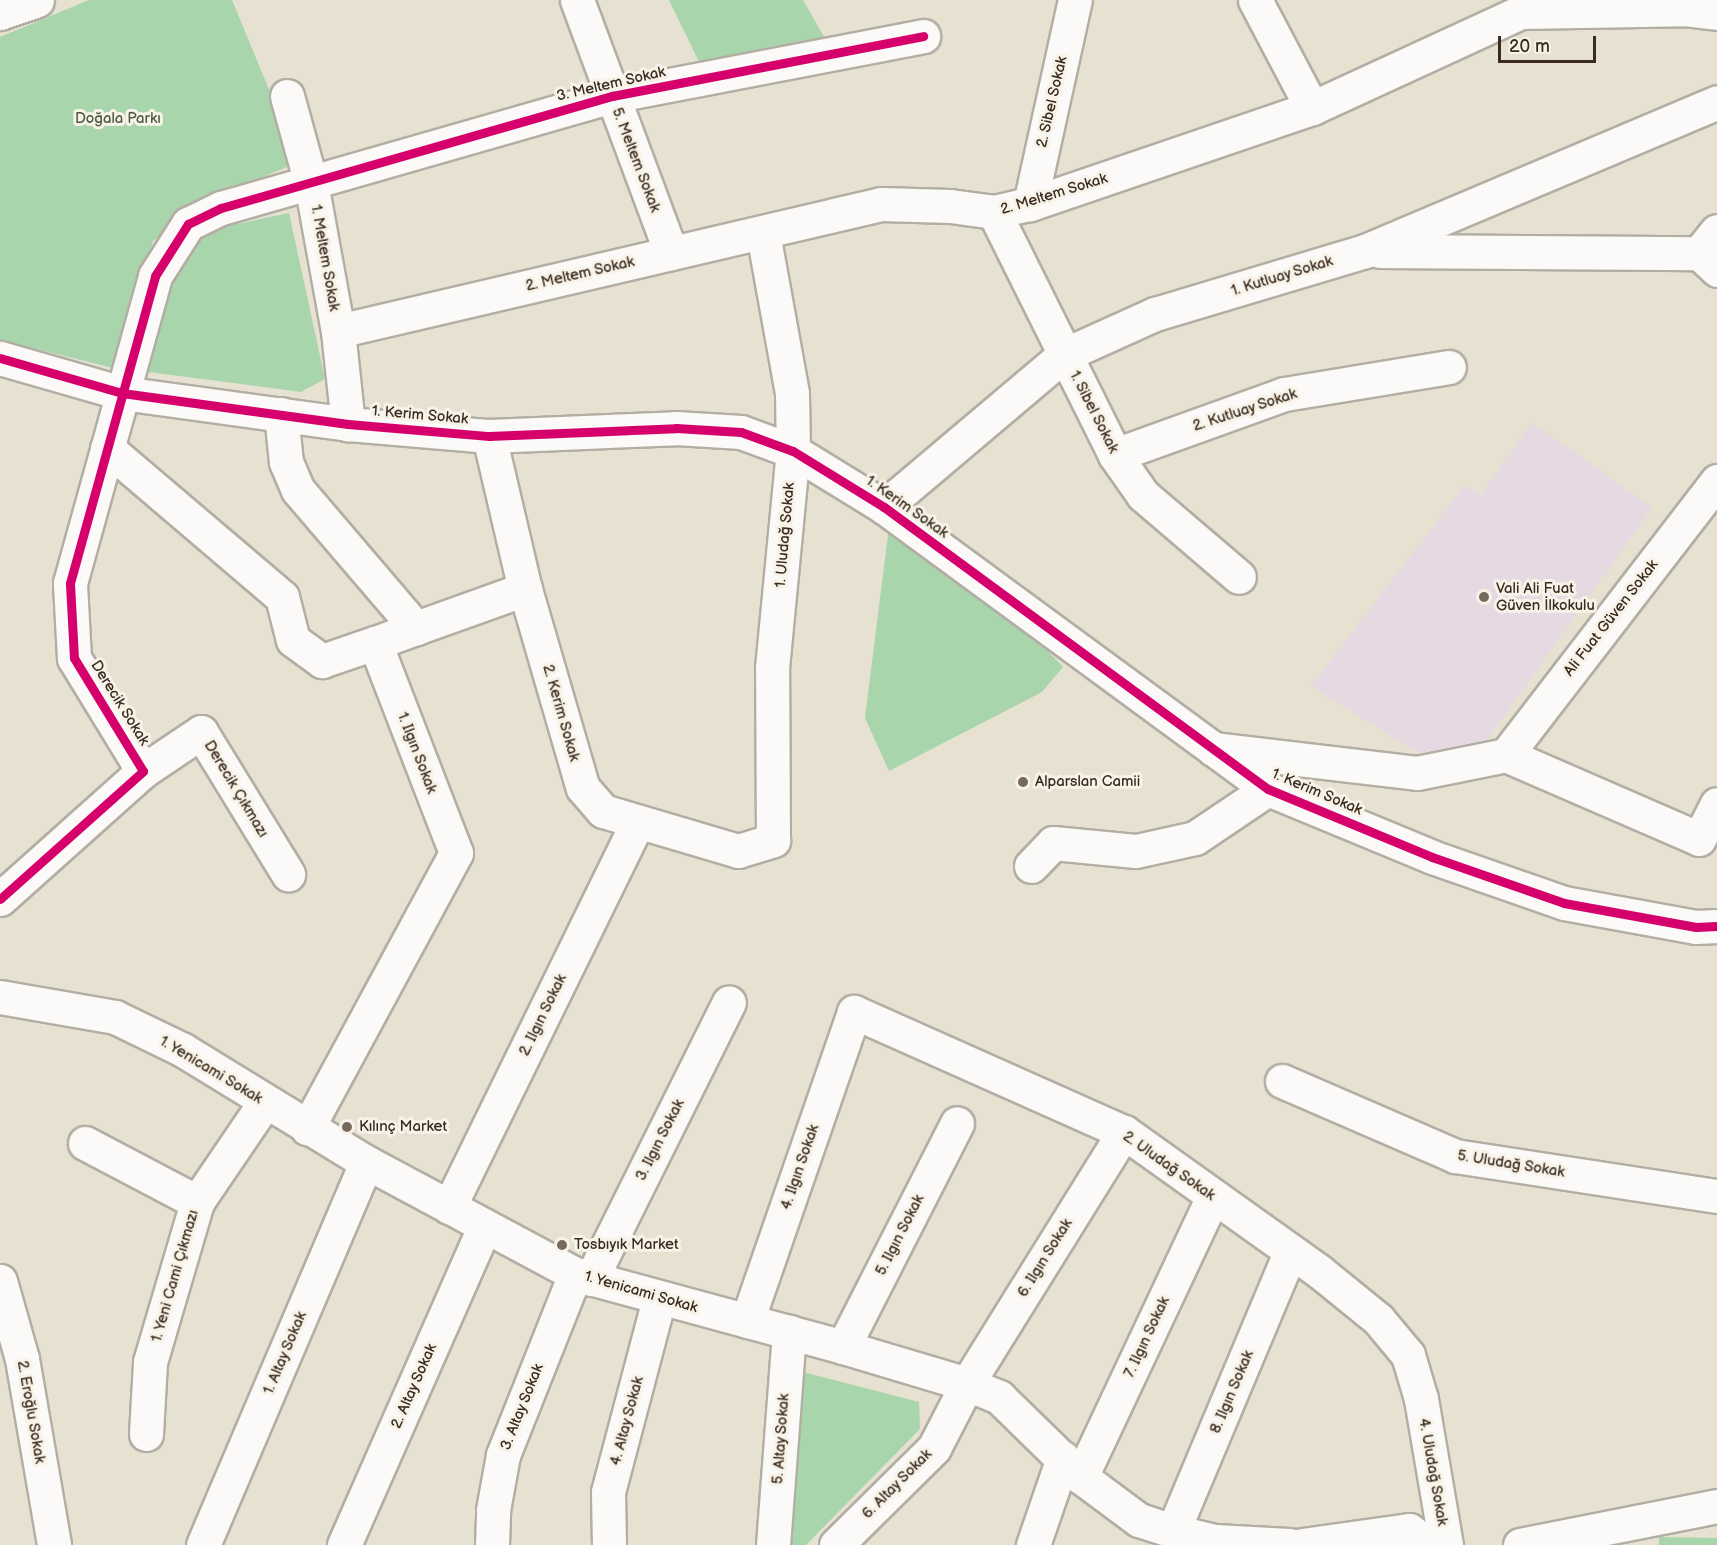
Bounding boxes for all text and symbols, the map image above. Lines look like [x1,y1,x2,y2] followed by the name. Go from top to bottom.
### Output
[1501,24,1598,62] scale bar
[1509,36,1550,57] text: 20 m
[1033,54,1071,150] street label: 2. Sibel Sokak
[555,63,667,105] street label: 3. Meltem Sokak
[608,105,664,215] street label: 5. Meltem Sokak
[75,110,161,128] park label: Doğala Parkı
[998,169,1110,219] street label: 2. Meltem Sokak
[307,203,343,313] street label: 1. Meltem Sokak
[1228,252,1336,300] street label: 1. Kutluay Sokak
[524,253,636,295] street label: 2. Meltem Sokak
[1065,368,1123,456] street label: 1. Sibel Sokak
[1190,384,1300,436] street label: 2. Kutluay Sokak
[371,402,469,428] street label: 1. Kerim Sokak
[862,472,952,542] street label: 1. Kerim Sokak
[771,482,799,588] street label: 1. Uludağ Sokak
[1560,556,1662,680] street label: Ali Fuat Güven Sokak
[1496,579,1595,614] place label: Vali Ali Fuat Güven İlkokulu
[1477,590,1491,604] marker: Vali Ali Fuat Güven İlkokulu
[87,657,153,749] street label: Derecik Sokak
[539,662,583,764] street label: 2. Kerim Sokak
[393,710,441,796] street label: 1. Ilgın Sokak
[200,737,272,841] street label: Derecik Çıkmazı
[1269,765,1365,819] street label: 1. Kerim Sokak
[1035,773,1140,791] place label: Alparslan Camii
[1016,775,1030,789] marker: Alparslan Camii
[515,971,571,1059] street label: 2. Ilgın Sokak
[156,1032,266,1108] street label: 1. Yenicami Sokak
[632,1096,688,1184] street label: 3. Ilgın Sokak
[359,1118,447,1136] place label: Kılınç Market
[340,1120,354,1134] marker: Kılınç Market
[777,1122,823,1212] street label: 4. Ilgın Sokak
[1119,1127,1219,1205] street label: 2. Uludağ Sokak
[1456,1147,1566,1181] street label: 5. Uludağ Sokak
[872,1191,928,1279] street label: 5. Ilgın Sokak
[147,1207,203,1345] street label: 1. Yeni Cami Çıkmazı
[1014,1215,1076,1301] street label: 6. Ilgın Sokak
[574,1236,679,1254] place label: Tosbıyık Market
[555,1238,569,1252] marker: Tosbıyık Market
[582,1267,700,1317] street label: 1. Yenicami Sokak
[1120,1294,1174,1380] street label: 7. Ilgın Sokak
[259,1308,311,1398] street label: 1. Altay Sokak
[387,1340,441,1432] street label: 2. Altay Sokak
[1206,1348,1258,1436] street label: 8. Ilgın Sokak
[13,1359,49,1465] street label: 2. Eroğlu Sokak
[496,1361,548,1453] street label: 3. Altay Sokak
[606,1374,648,1468] street label: 4. Altay Sokak
[769,1392,793,1486] street label: 5. Altay Sokak
[1415,1417,1451,1527] street label: 4. Uludağ Sokak
[858,1445,936,1523] street label: 6. Altay Sokak

